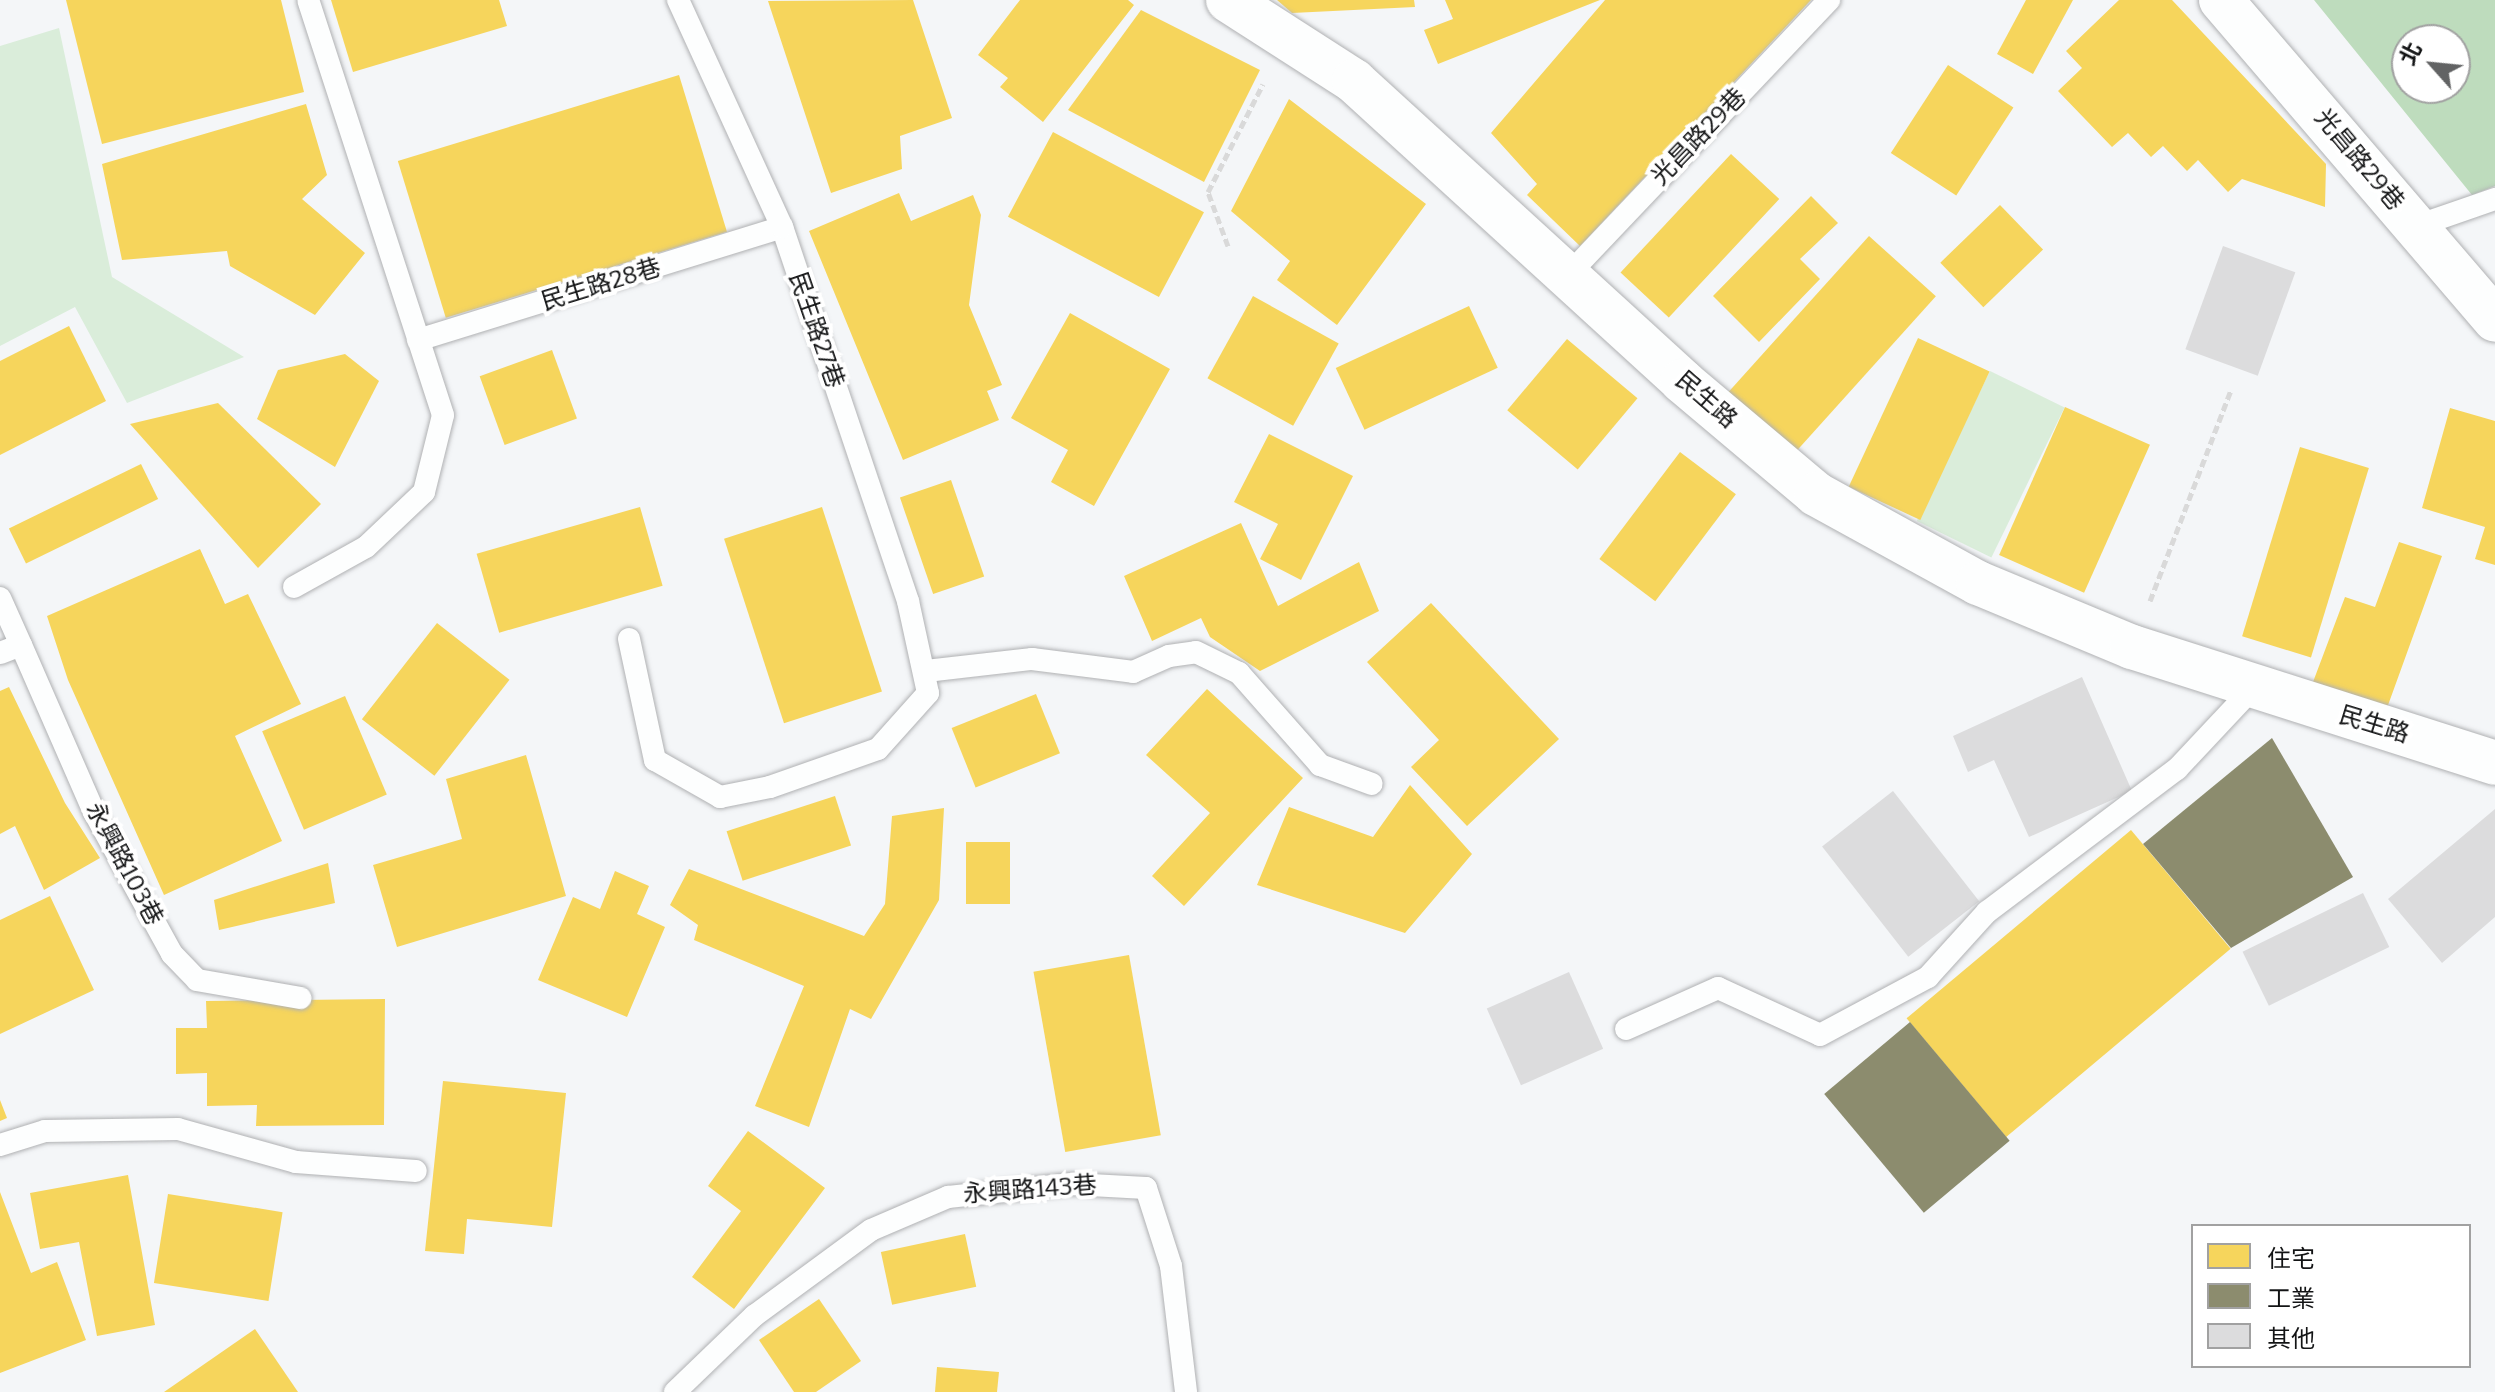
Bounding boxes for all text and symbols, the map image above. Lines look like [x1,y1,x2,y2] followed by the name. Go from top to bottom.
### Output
[2391,24,2471,104] north arrow
[2394,38,2428,70] text: 北
[1646,83,1752,191] street label: 光昌路29巷
[2308,104,2410,216] street label: 光昌路29巷
[538,253,664,317] street label: 民生路28巷
[783,268,849,392] street label: 民生路27巷
[1669,366,1743,434] street label: 民生路
[2335,701,2413,749] street label: 民生路
[80,798,168,930] street label: 永興路103巷
[962,1171,1098,1209] street label: 永興路143巷
[2191,1224,2471,1368] legend
[2267,1245,2315,1273] text: 住宅
[2267,1285,2315,1313] text: 工業
[2267,1325,2315,1353] text: 其他

